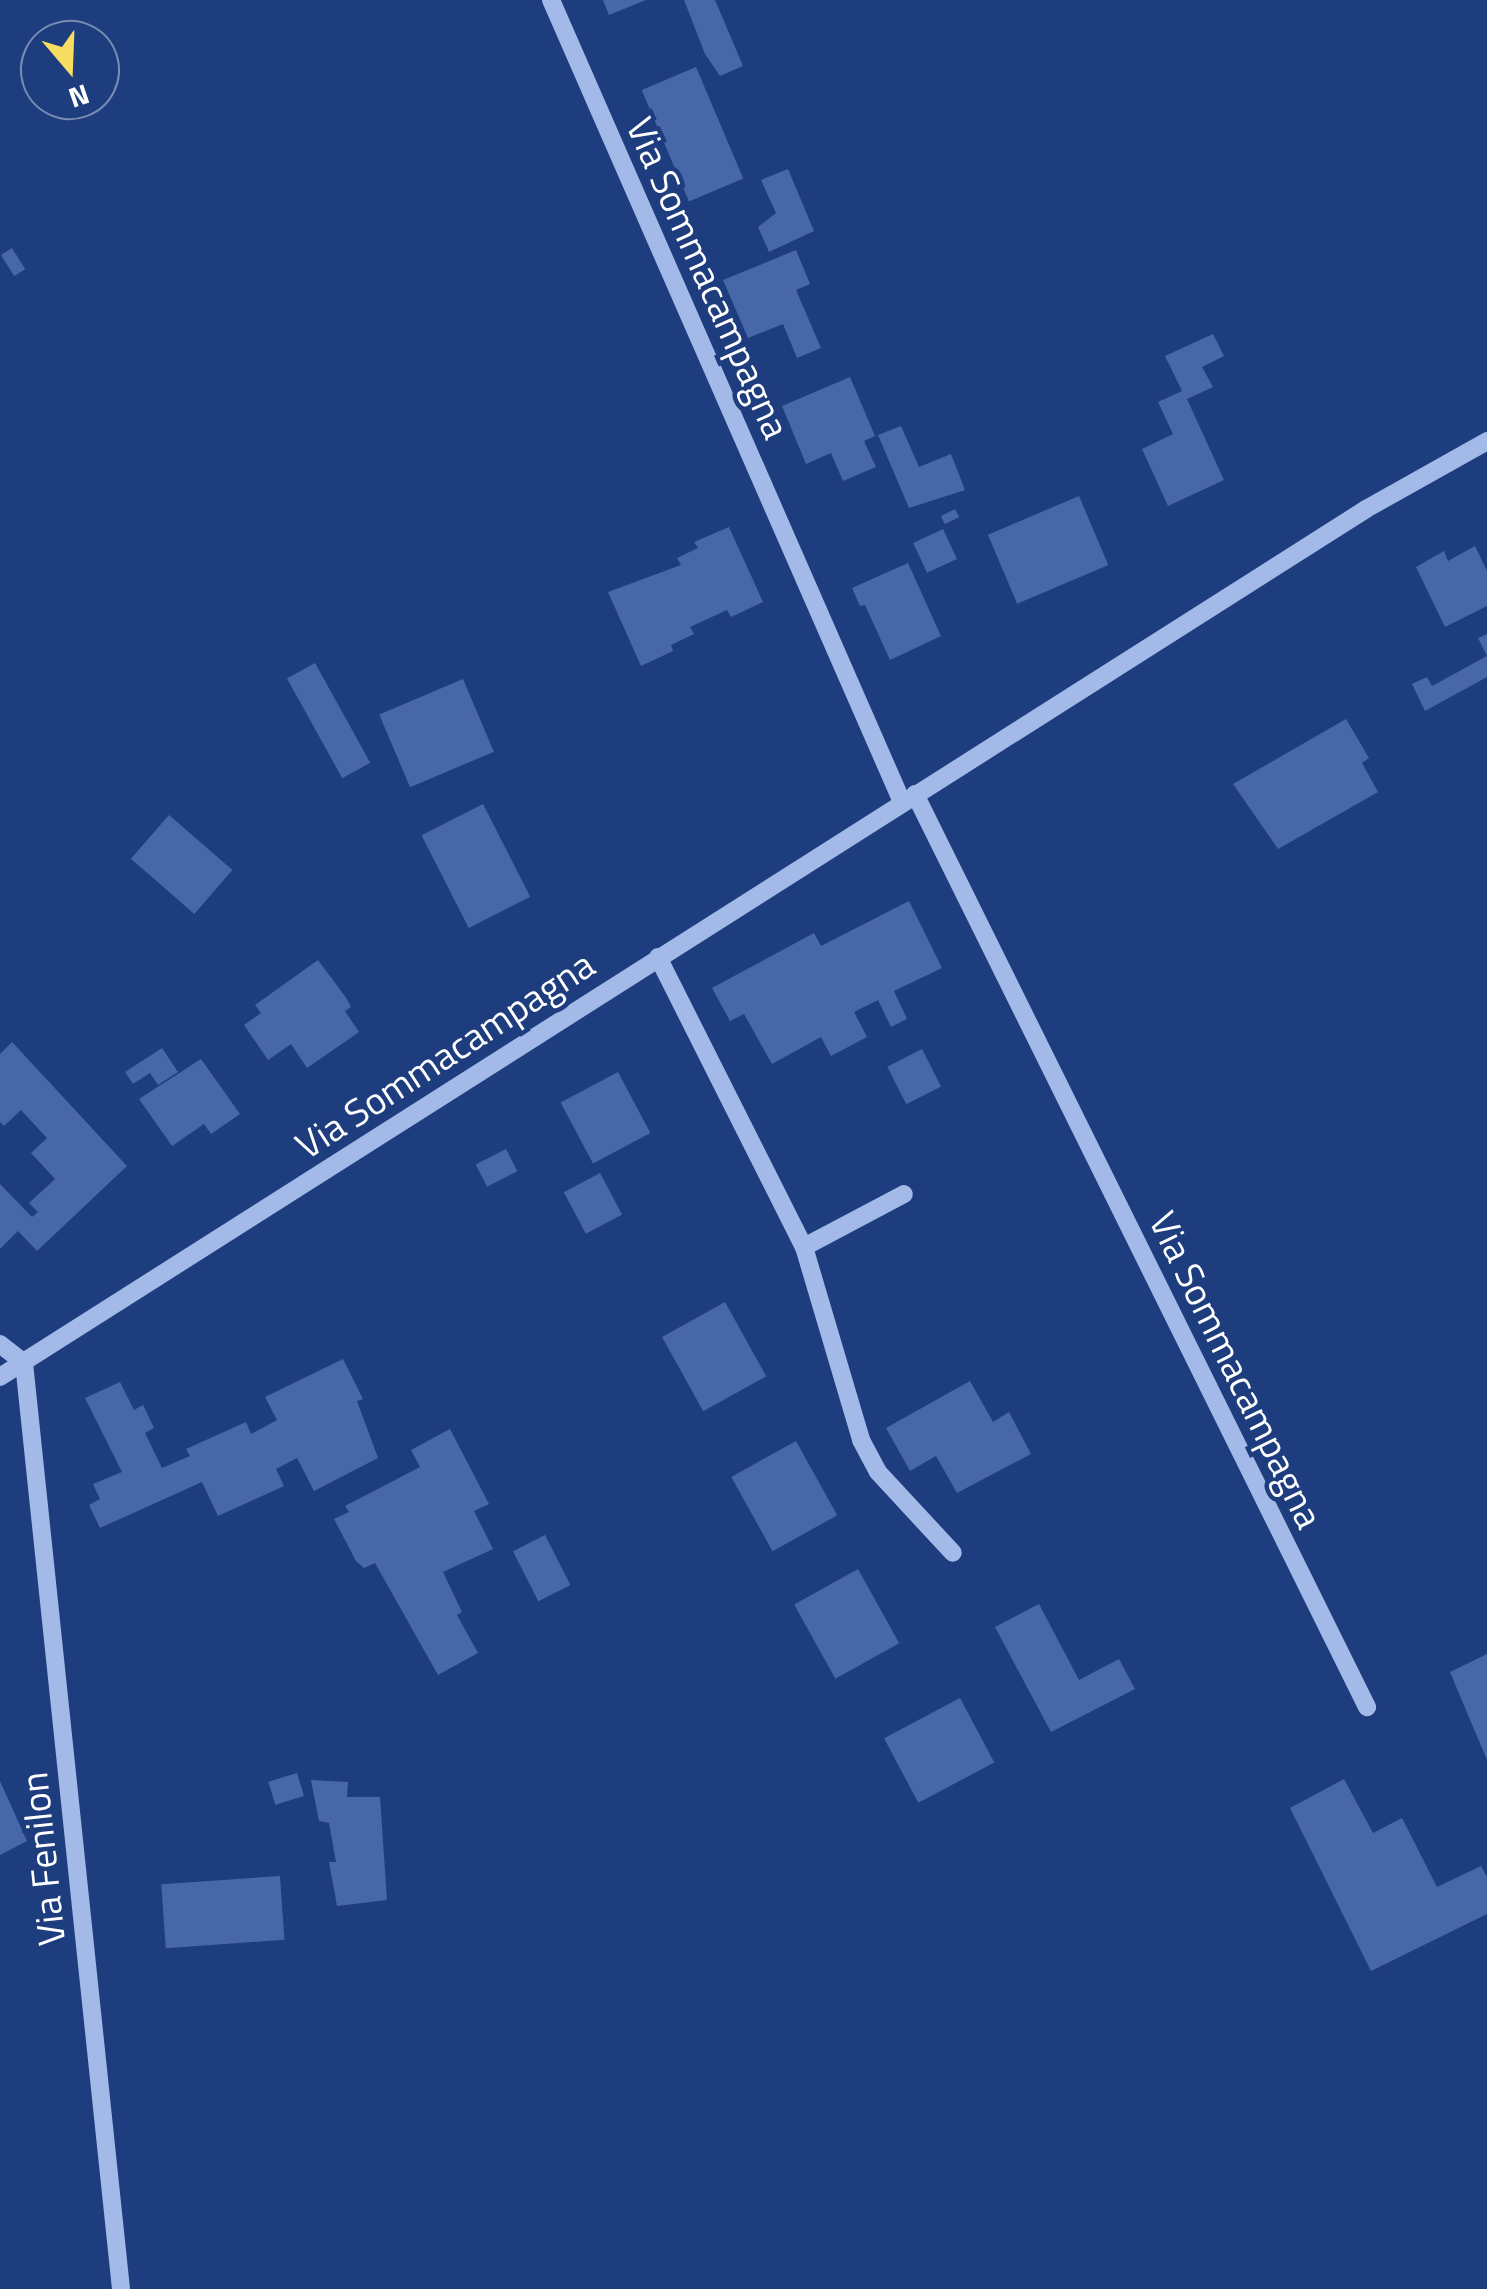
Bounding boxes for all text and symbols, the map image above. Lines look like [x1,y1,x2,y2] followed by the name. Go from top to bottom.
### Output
[20,20,120,120] north arrow
[63,73,95,120] text: N
[617,110,799,446] street label: Via Sommacampagna
[287,942,603,1168] street label: Via Sommacampagna
[1140,1204,1332,1536] street label: Via Sommacampagna
[11,1770,75,1948] street label: Via Fenilon

